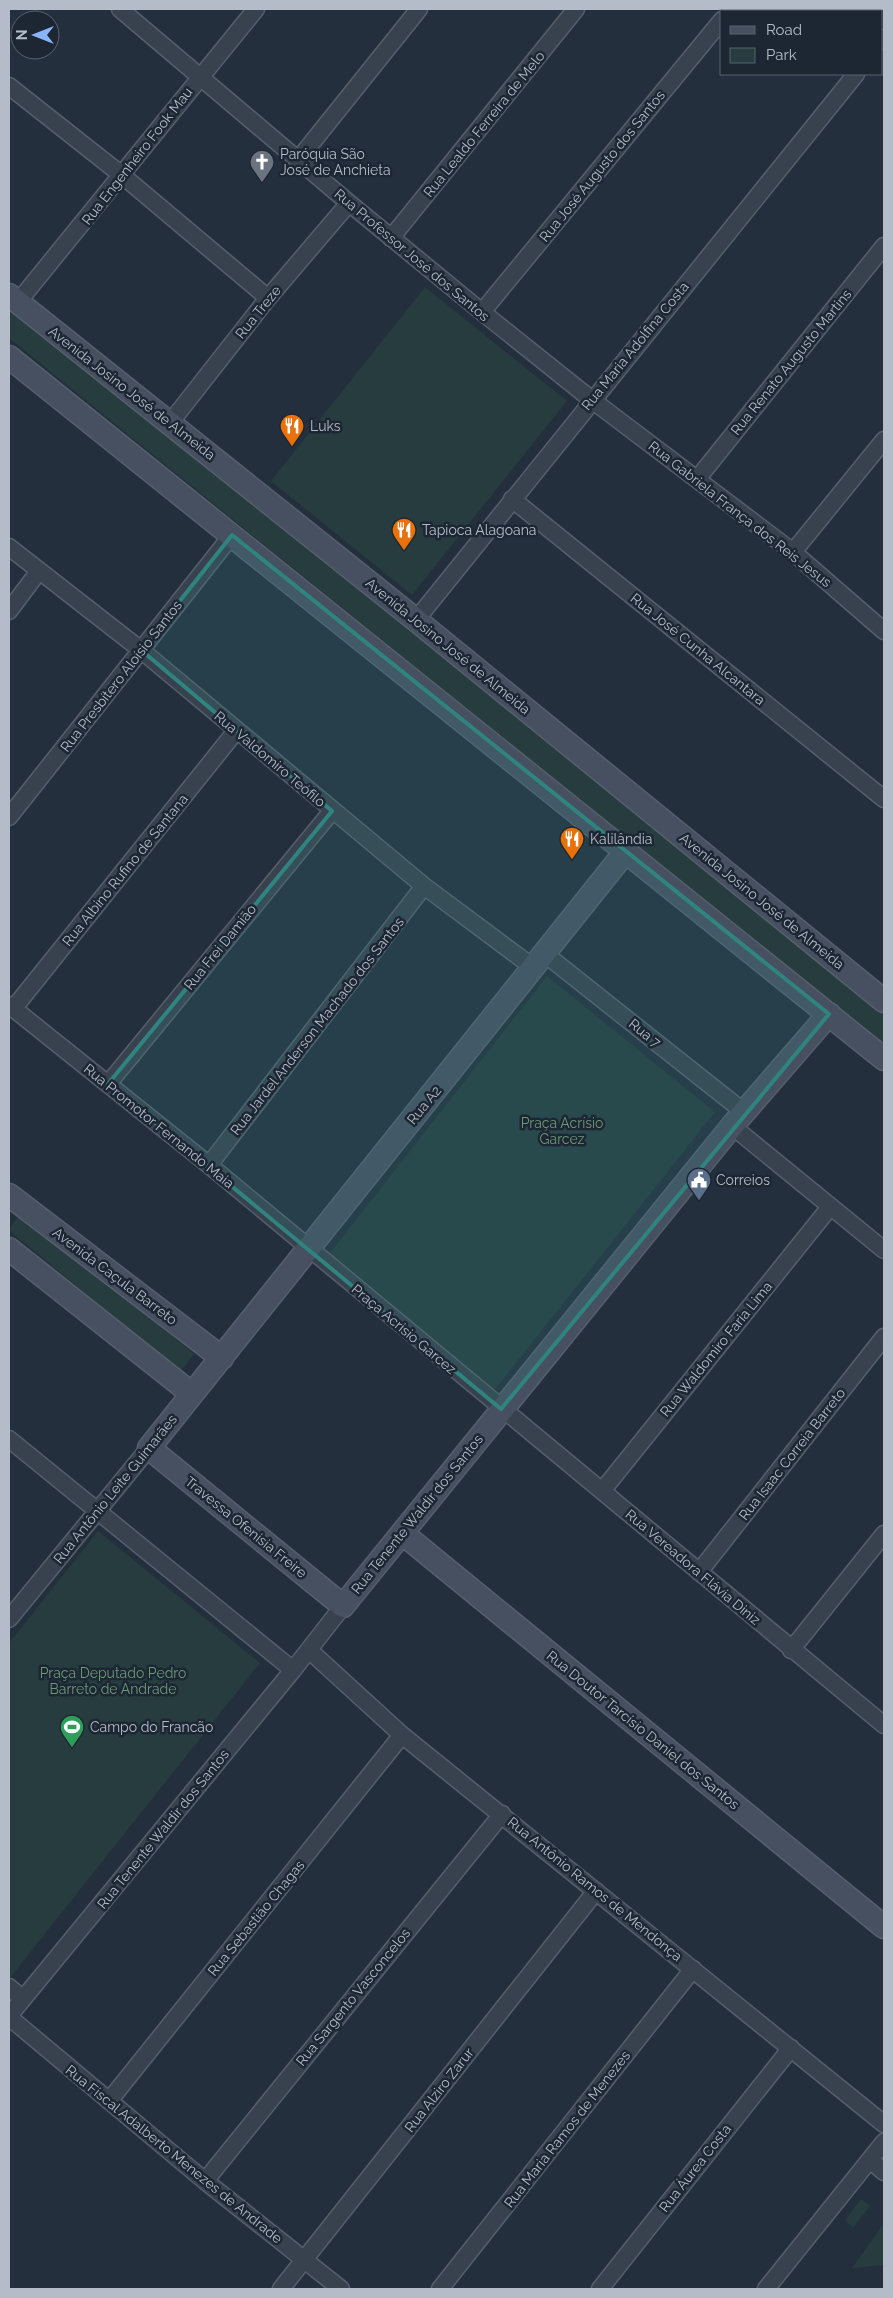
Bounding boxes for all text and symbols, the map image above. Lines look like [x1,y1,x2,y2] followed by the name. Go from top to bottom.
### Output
[10,10,60,60] north arrow
[720,10,883,75] legend
[766,21,802,39] text: Road
[14,30,30,40] text: N
[766,46,797,64] text: Park
[420,48,548,200] street label: Rua Lealdo Ferreira de Melo
[78,84,196,228] street label: Rua Engenheiro Fook Mau
[536,87,668,245] street label: Rua José Augusto dos Santos
[280,146,391,178] place label: Paróquia São José de Anchieta
[249,149,275,183] church icon: Paróquia São José de Anchieta
[331,186,493,325] street label: Rua Professor José dos Santos
[578,279,692,413] street label: Rua Maria Adolfina Costa
[232,282,284,342] street label: Rua Treze
[727,286,855,438] street label: Rua Renato Augusto Martins
[46,323,218,463] street label: Avenida Josino José de Almeida
[279,413,305,447] restaurant icon: Luks
[310,418,341,434] place label: Luks
[645,438,835,590] street label: Rua Gabriela França dos Reis Jesus
[391,517,417,551] restaurant icon: Tapioca Alagoana
[422,522,537,538] place label: Tapioca Alagoana
[363,575,533,717] street label: Avenida Josino José de Almeida
[628,590,768,708] street label: Rua José Cunha Alcantara
[57,597,185,755] street label: Rua Presbítero Aloísio Santos
[211,708,329,810] street label: Rua Valdomiro Teófilo
[59,791,191,949] street label: Rua Albino Rufino de Santana
[559,826,585,860] restaurant icon: Kalilândia
[677,830,847,972] street label: Avenida Josino José de Almeida
[590,831,652,847] place label: Kalilândia
[181,901,259,993] street label: Rua Frei Damião
[227,914,407,1138] street label: Rua Jardel Anderson Machado dos Santos
[626,1015,664,1051] street label: Rua 7
[81,1060,237,1192] street label: Rua Promotor Fernando Maia
[404,1083,444,1127] street label: Rua A2
[521,1115,603,1147] park label: Praça Acrísio Garcez
[686,1167,712,1201] public building icon: Correios
[716,1172,770,1188] place label: Correios
[50,1224,180,1328] street label: Avenida Caçula Barreto
[657,1278,775,1420] street label: Rua Waldomiro Faria Lima
[349,1281,459,1377] street label: Praça Acrisio Garcez
[736,1385,848,1523] street label: Rua Isaac Correia Barreto
[50,1411,180,1567] street label: Rua Antônio Leite Guimarães
[348,1431,486,1597] street label: Rua Tenente Waldir dos Santos
[182,1473,310,1581] street label: Travessa Ofenisia Freire
[622,1506,764,1628] street label: Rua Vereadora Flávia Diniz
[544,1647,743,1813] street label: Rua Doutor Tarcísio Daniel dos Santos
[40,1665,186,1697] park label: Praça Deputado Pedro Barreto de Andrade
[59,1714,85,1748] sports icon: Campo do Francão
[90,1719,213,1735] place label: Campo do Francão
[94,1746,232,1912] street label: Rua Tenente Waldir dos Santos
[505,1814,685,1964] street label: Rua Antônio Ramos de Mendonça
[204,1857,308,1979] street label: Rua Sebastião Chagas
[293,1925,414,2069] street label: Rua Sargento Vasconcelos
[401,2045,477,2135] street label: Rua Alziro Zarur
[501,2047,633,2211] street label: Rua Maria Ramos de Menezes
[63,2062,285,2246] street label: Rua Fiscal Adalberto Menezes de Andrade
[655,2120,734,2215] street label: Rua Áurea Costa

